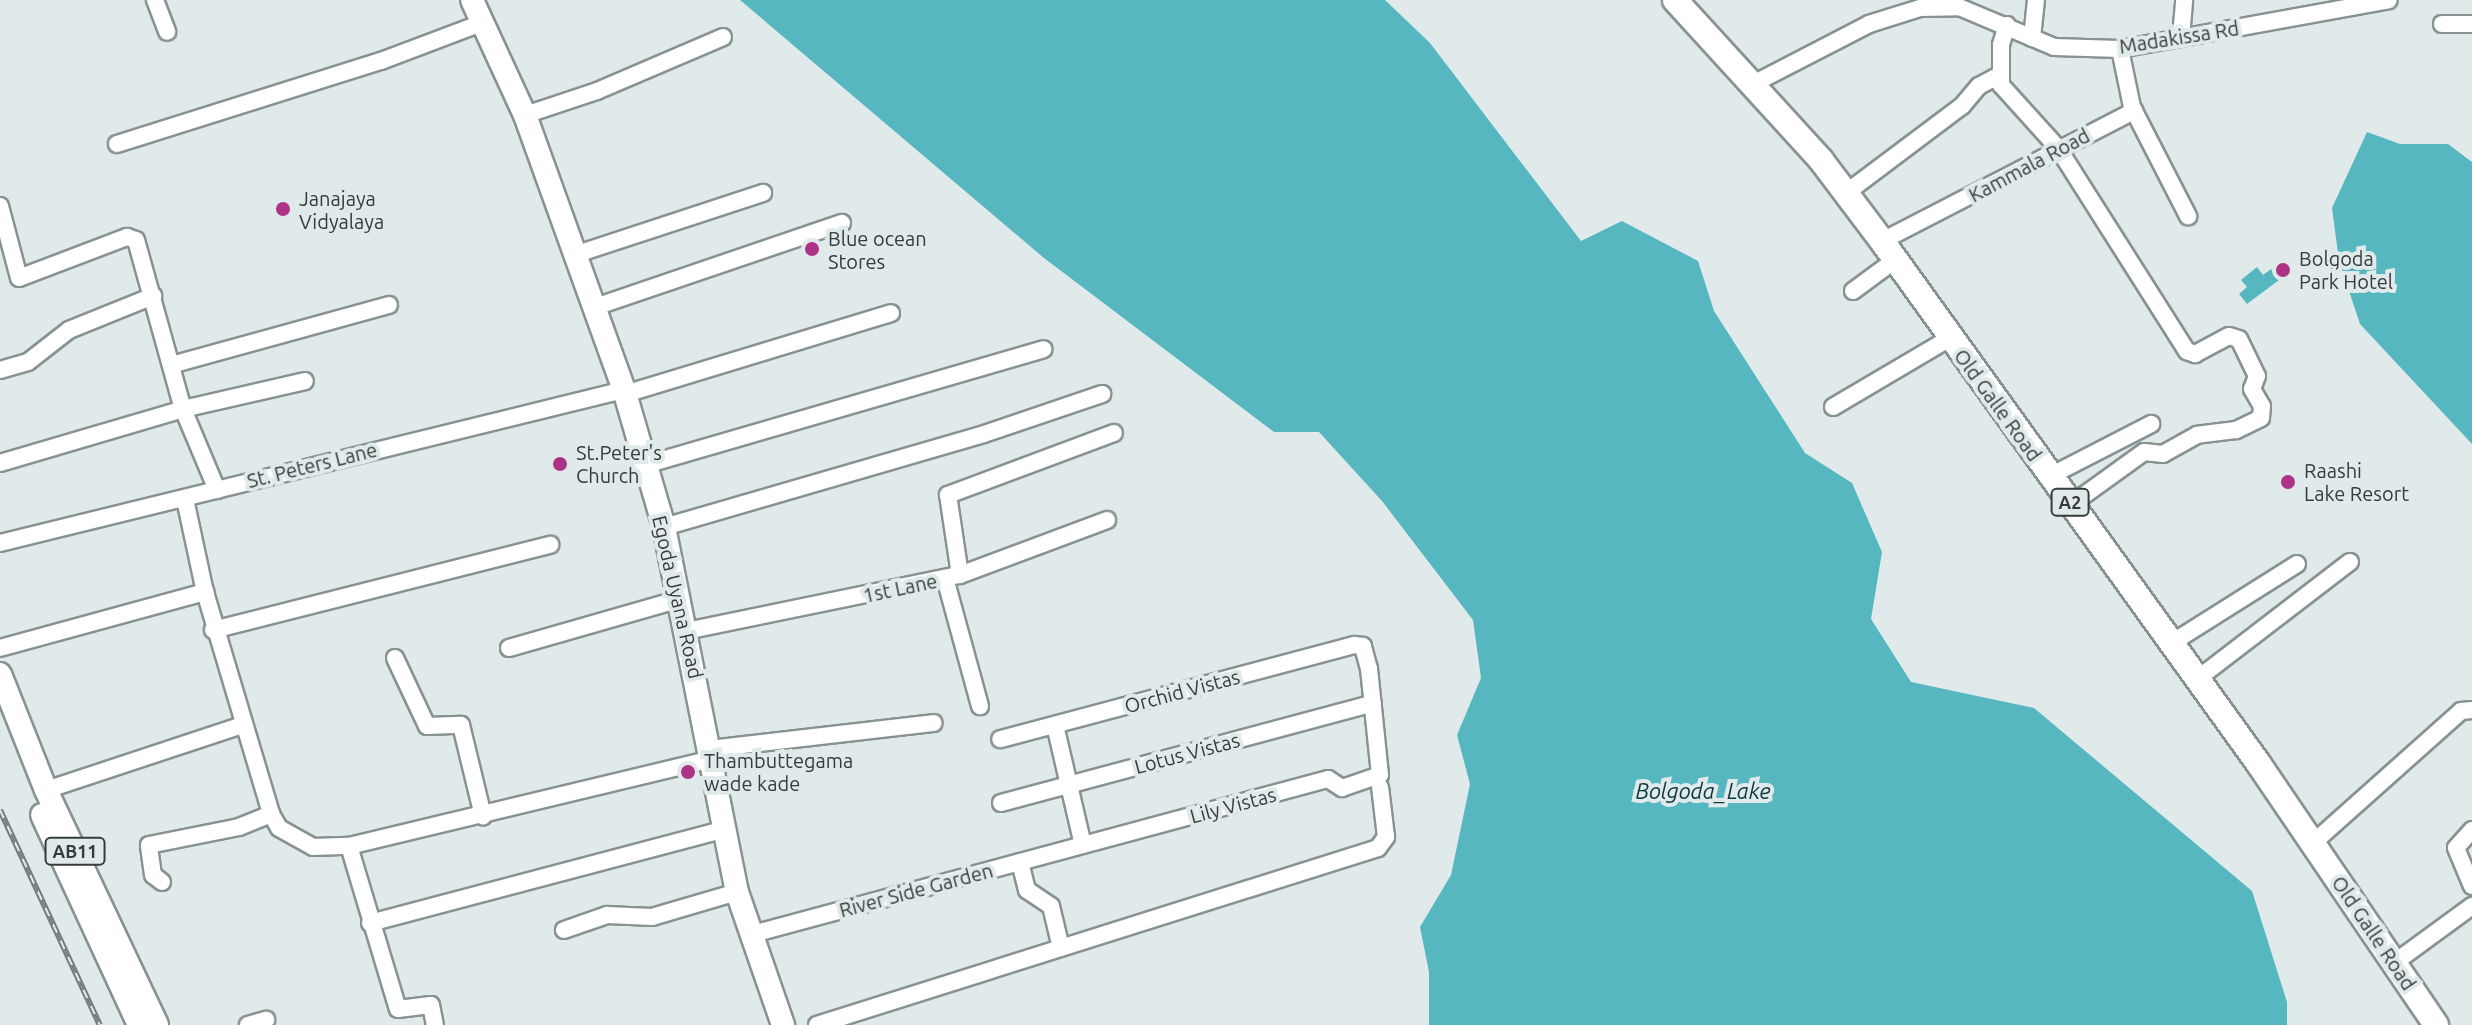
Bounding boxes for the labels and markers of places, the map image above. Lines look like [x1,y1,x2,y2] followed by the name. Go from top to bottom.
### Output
[299,186,384,233] place label: Janajaya Vidyalaya
[274,200,292,218] marker: Janajaya Vidyalaya
[828,226,927,273] place label: Blue ocean Stores
[803,240,821,258] marker: Blue ocean Stores
[2299,246,2393,293] place label: Bolgoda Park Hotel
[2274,261,2292,279] marker: Bolgoda Park Hotel
[576,440,662,487] place label: St.Peter's Church
[551,455,569,473] marker: St.Peter's Church
[2304,458,2409,505] place label: Raashi Lake Resort
[2279,473,2297,491] marker: Raashi Lake Resort
[704,748,853,795] place label: Thambuttegama wade kade
[679,763,697,781] marker: Thambuttegama wade kade

